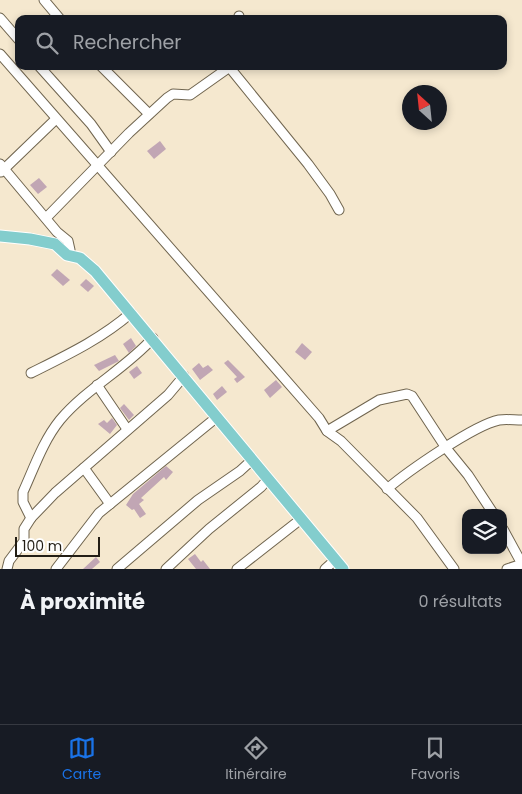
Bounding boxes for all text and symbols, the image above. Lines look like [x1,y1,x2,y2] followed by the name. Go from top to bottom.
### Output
[15,15,507,70] search box
[33,29,61,57] icon: search
[73,29,181,56] text: Rechercher
[402,85,447,130] north arrow
[462,509,507,554] map controls
[462,509,507,554] button: layers
[15,534,100,557] scale bar
[22,536,62,556] text: 100 m
[20,587,145,616] text: À proximité
[418,590,502,613] text: 0 résultats
[62,734,101,785] tab: Carte
[225,734,287,785] tab: Itinéraire
[411,734,460,785] tab: Favoris

